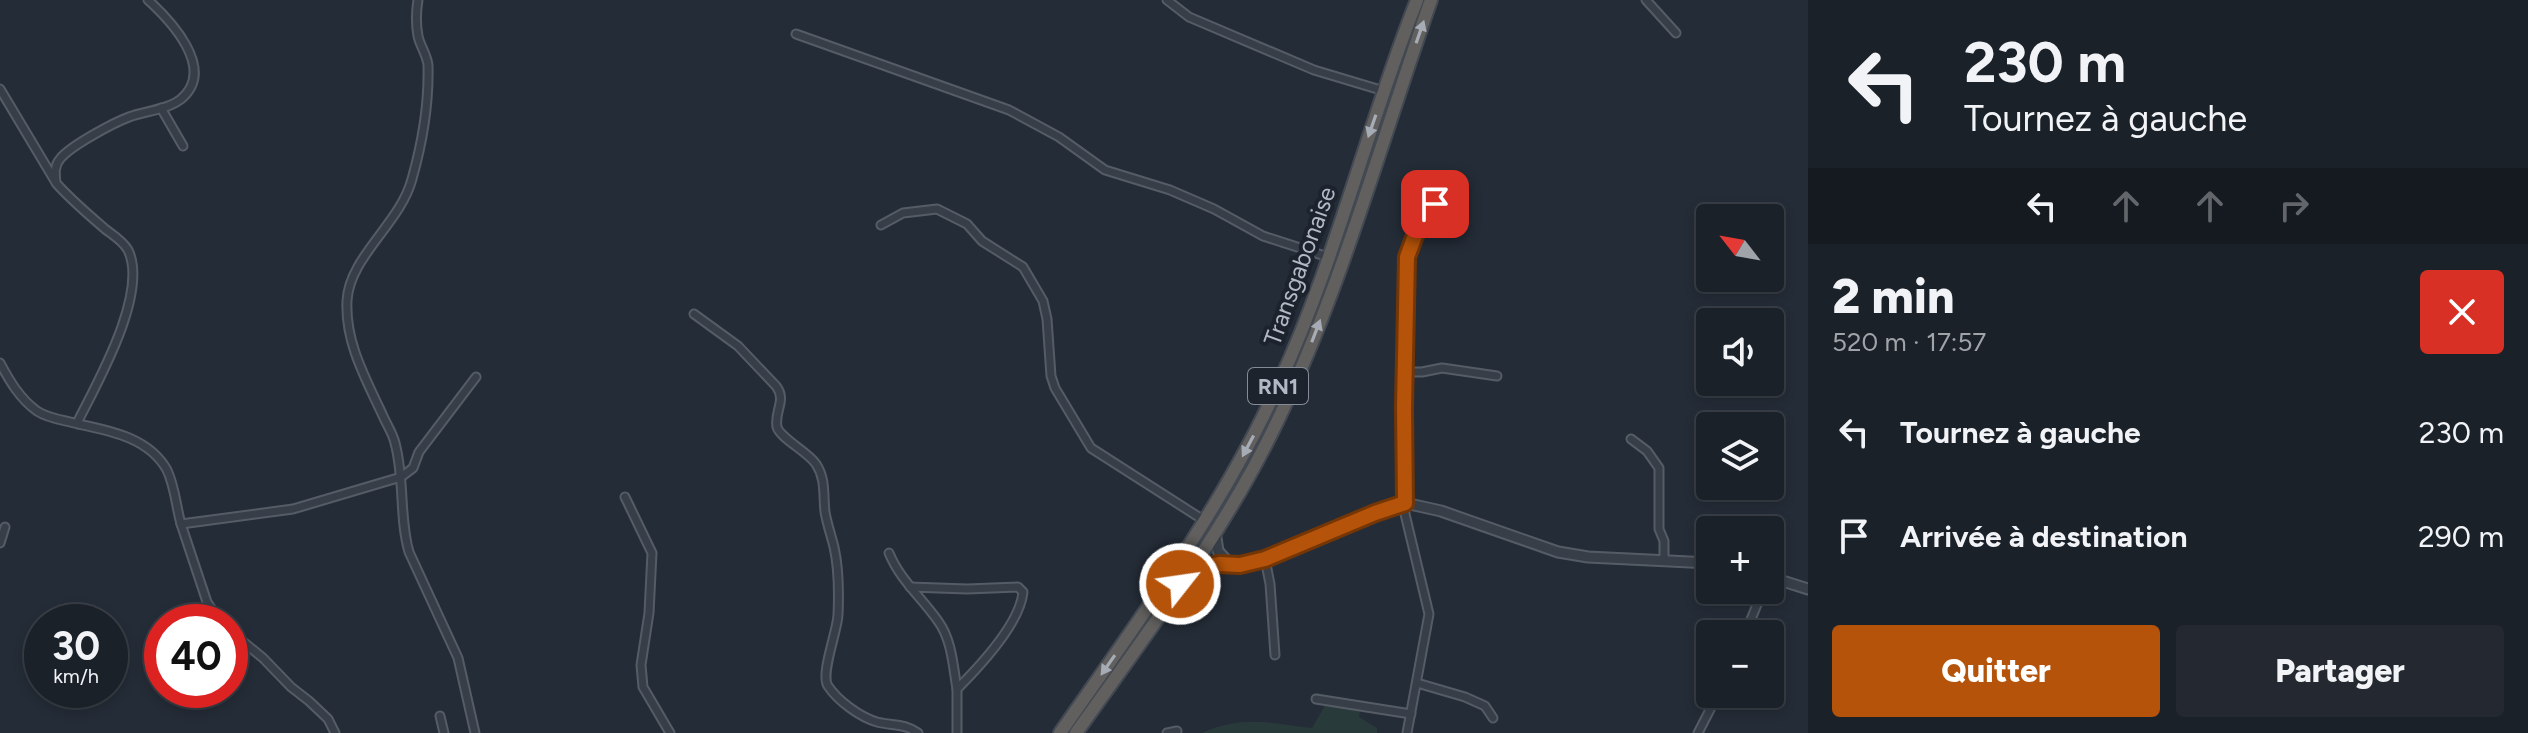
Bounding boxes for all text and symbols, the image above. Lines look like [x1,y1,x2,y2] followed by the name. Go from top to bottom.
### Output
[1414,20,1426,44] one-way arrow
[1964,29,2126,96] text: 230 m
[1832,32,1936,136] icon: left
[1964,97,2247,140] text: Tournez à gauche
[1365,114,1377,138] one-way arrow
[1401,170,1469,238] pin
[1257,182,1342,349] street label: Transgabonaise
[1413,182,1457,226] icon: arrive
[2020,184,2064,228] icon: left
[2104,184,2148,228] icon: ahead
[2188,184,2232,228] icon: ahead
[2272,184,2316,228] icon: right
[1696,204,1784,292] north arrow
[1696,204,1784,708] map controls
[1832,267,1955,325] text: 2 min
[2420,270,2504,354] button: close
[1696,308,1784,396] button: sound
[1310,319,1323,343] one-way arrow
[1832,326,1986,358] text: 520 m · 17:57
[1248,368,1308,404] road number: RN1
[1832,410,1876,454] icon: left
[1696,412,1784,500] button: layers
[1900,414,2141,451] text: Tournez à gauche
[2419,414,2504,451] text: 230 m
[1241,435,1255,458] one-way arrow
[1832,514,1876,558] icon: arrive
[1696,516,1784,604] button: +
[1900,518,2187,555] text: Arrivée à destination
[2418,518,2504,555] text: 290 m
[1138,542,1222,626] position arrow
[144,604,248,708] speed limit sign: 40
[1696,620,1784,708] button: −
[52,622,100,670] text: 30
[1832,625,2160,717] button: Quitter
[2176,625,2504,717] button: Partager
[1101,655,1116,676] one-way arrow
[53,664,99,688] text: km/h

